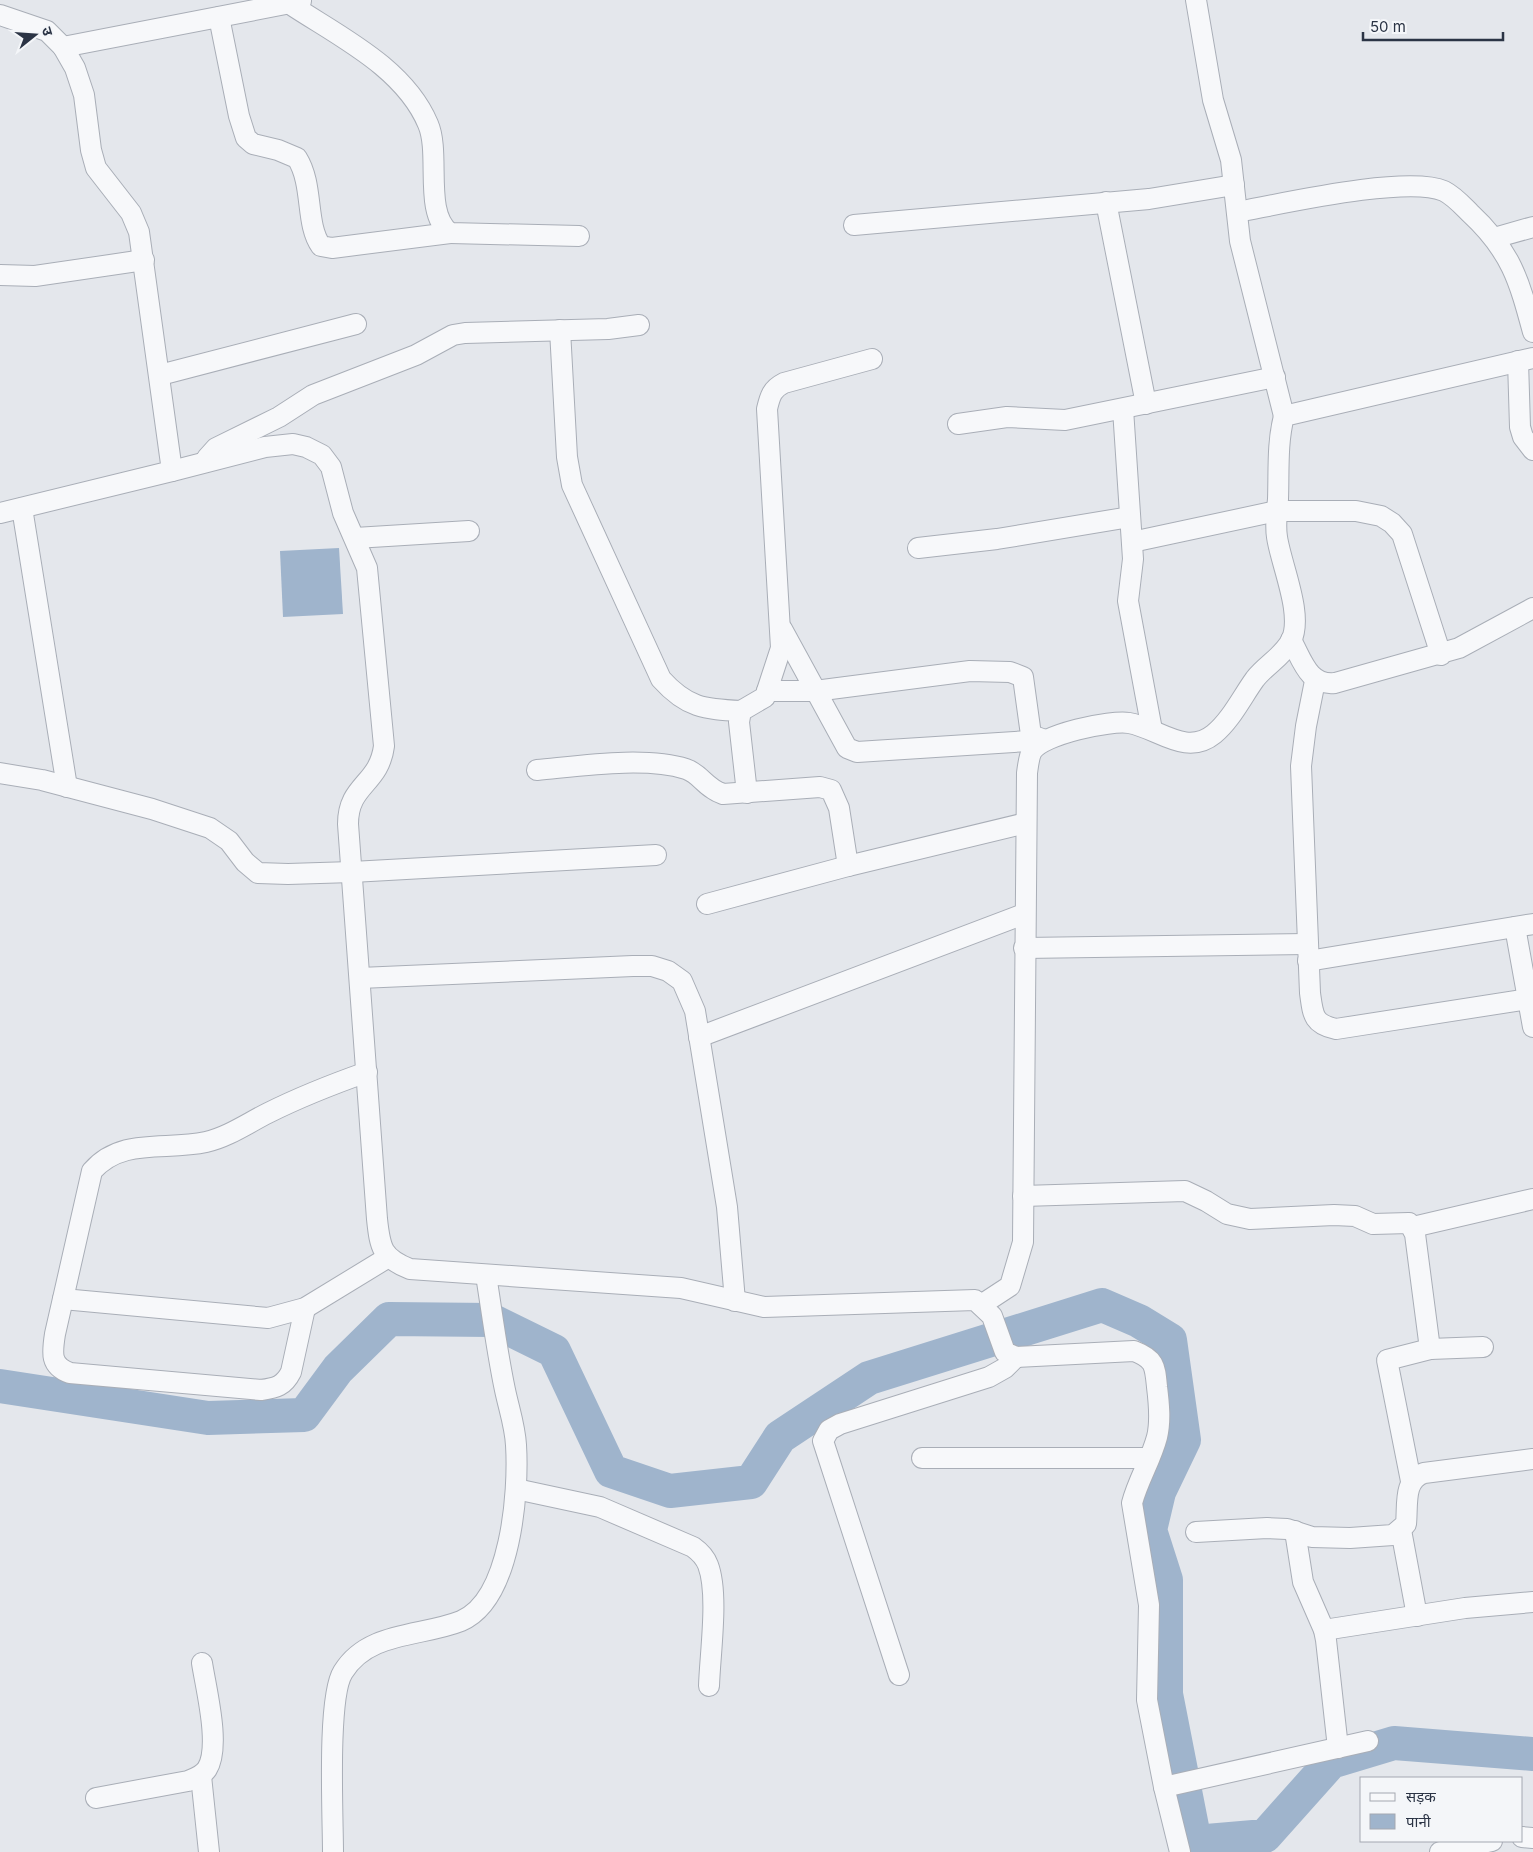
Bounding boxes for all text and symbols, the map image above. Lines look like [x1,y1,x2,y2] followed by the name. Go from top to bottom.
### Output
[10,10,60,60] north arrow
[1363,10,1503,42] scale bar
[1370,17,1406,36] text: 50 m
[39,25,57,38] text: उ
[1360,1777,1523,1842] legend
[1406,1787,1436,1806] text: सड़क
[1406,1812,1432,1831] text: पानी

